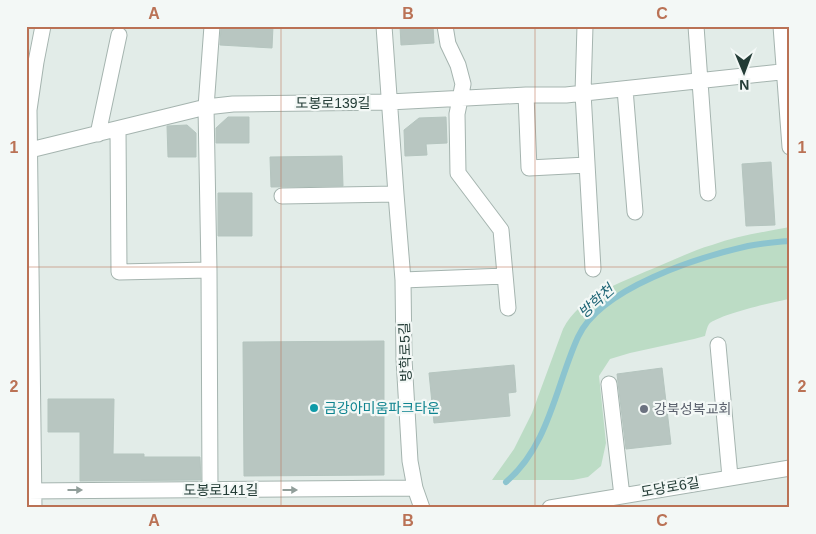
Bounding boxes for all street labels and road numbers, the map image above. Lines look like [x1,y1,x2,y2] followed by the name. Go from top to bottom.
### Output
[296,95,370,111] street label: 도봉로139길
[396,322,414,382] street label: 방학로5길
[639,474,701,500] street label: 도당로6길
[184,482,258,498] street label: 도봉로141길

